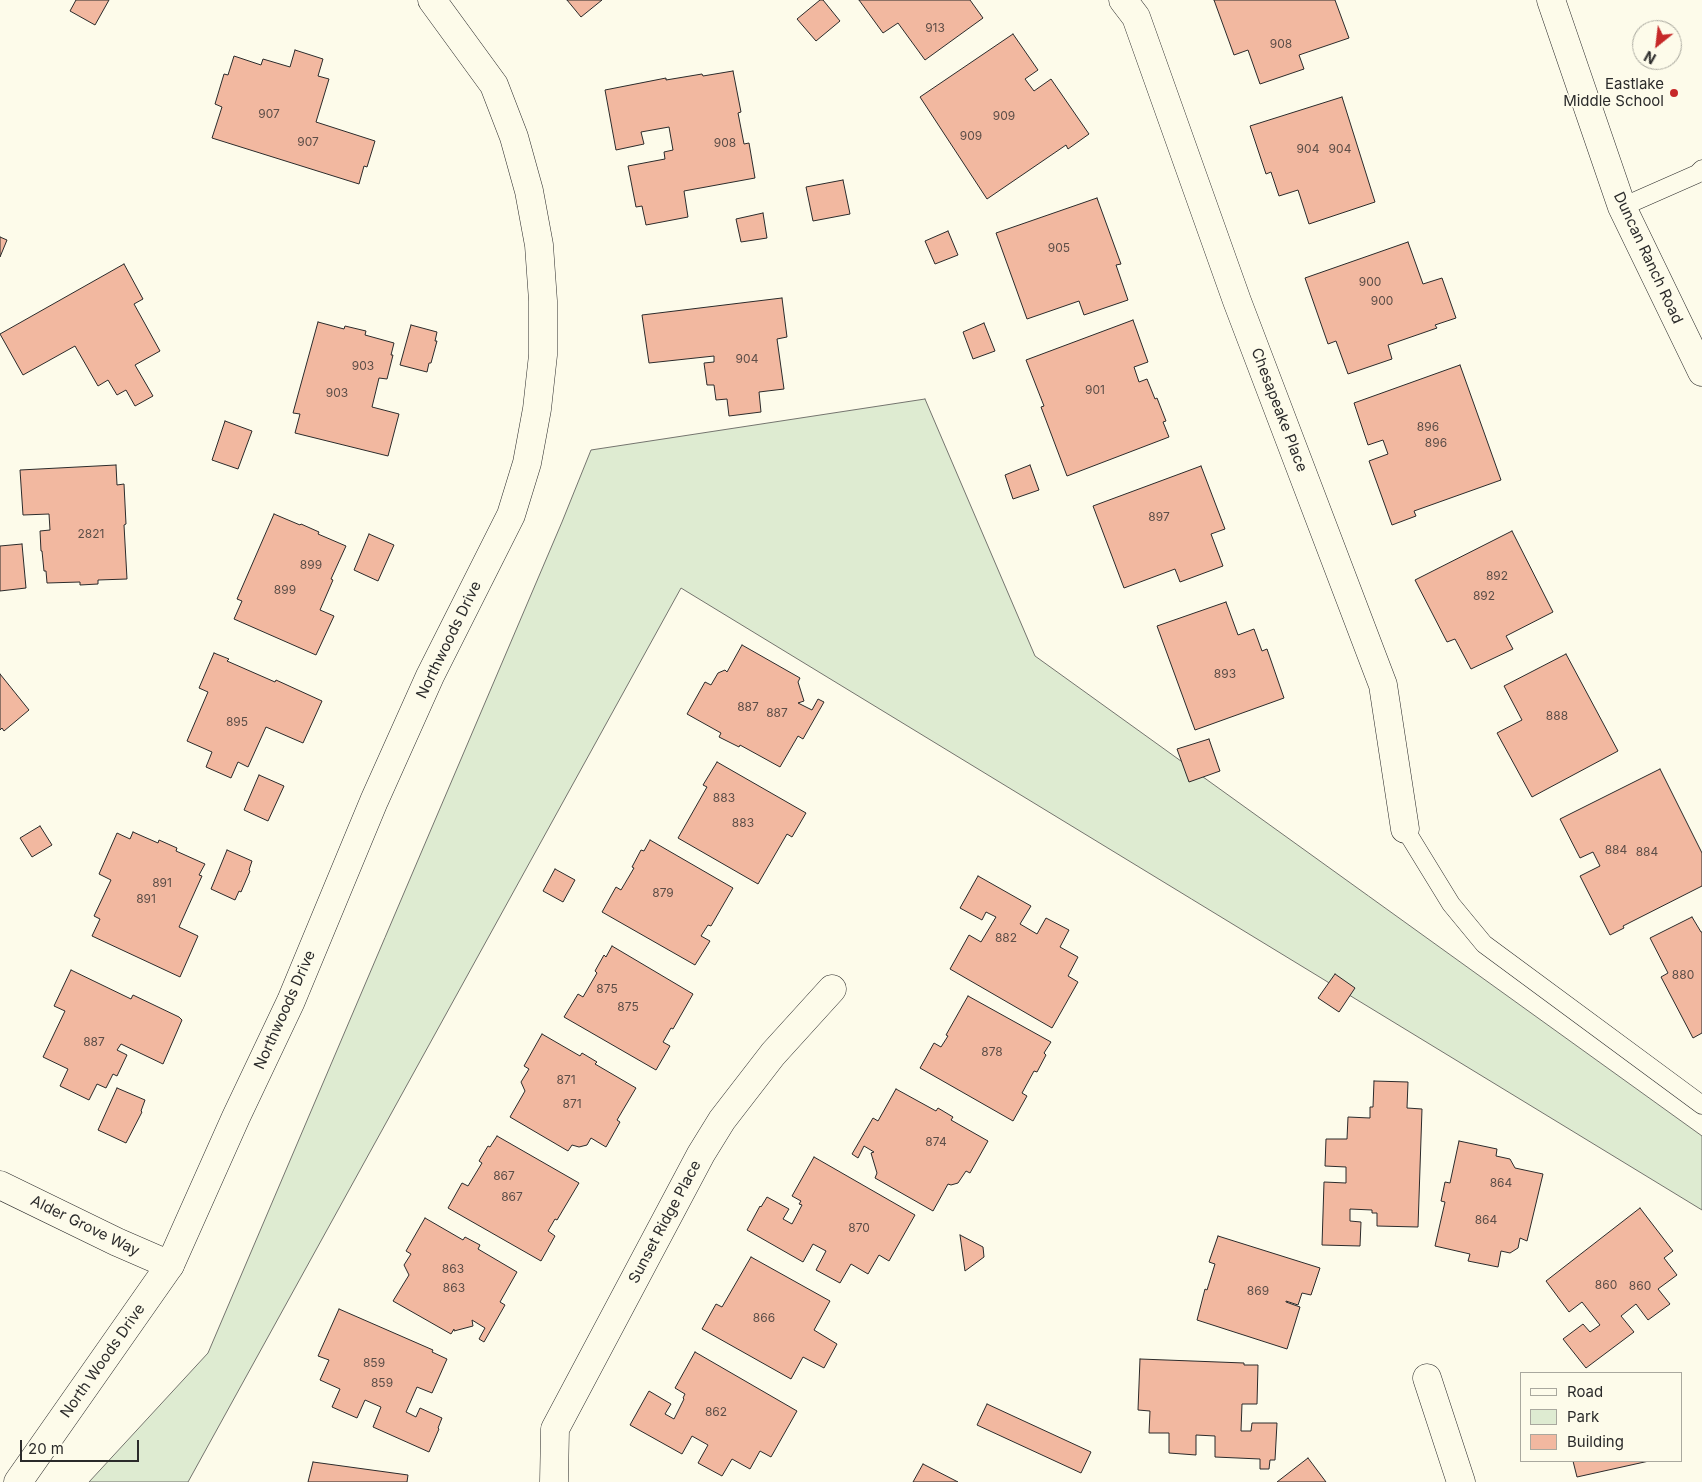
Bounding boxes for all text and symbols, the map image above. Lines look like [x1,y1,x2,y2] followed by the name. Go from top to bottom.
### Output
[1632,20,1682,70] north arrow
[925,21,945,35] house number: 913
[1270,37,1292,51] house number: 908
[1641,48,1659,68] text: N
[1563,75,1664,110] place label: Eastlake Middle School
[1668,87,1680,99] marker: Eastlake Middle School
[258,107,280,121] house number: 907
[993,109,1015,123] house number: 909
[960,129,982,143] house number: 909
[297,135,319,149] house number: 907
[714,136,736,150] house number: 908
[1297,142,1319,156] house number: 904
[1329,142,1351,156] house number: 904
[1610,189,1686,327] street label: Duncan Ranch Road
[1048,241,1070,255] house number: 905
[1359,275,1381,289] house number: 900
[1371,294,1393,308] house number: 900
[1247,346,1311,474] street label: Chesapeake Place
[736,352,758,366] house number: 904
[352,359,374,373] house number: 903
[1085,383,1105,397] house number: 901
[326,386,348,400] house number: 903
[1417,420,1439,434] house number: 896
[1425,436,1447,450] house number: 896
[1148,510,1170,524] house number: 897
[78,527,104,541] house number: 2821
[300,558,322,572] house number: 899
[1486,569,1508,583] house number: 892
[413,578,485,702] street label: Northwoods Drive
[274,583,296,597] house number: 899
[1473,589,1495,603] house number: 892
[1214,667,1236,681] house number: 893
[737,700,759,714] house number: 887
[766,706,788,720] house number: 887
[1546,709,1568,723] house number: 888
[226,715,248,729] house number: 895
[713,791,735,805] house number: 883
[732,816,754,830] house number: 883
[1605,843,1627,857] house number: 884
[1636,845,1658,859] house number: 884
[152,876,172,890] house number: 891
[652,886,674,900] house number: 879
[136,892,156,906] house number: 891
[995,931,1017,945] house number: 882
[251,948,319,1072] street label: Northwoods Drive
[1672,968,1694,982] house number: 880
[596,982,618,996] house number: 875
[617,1000,639,1014] house number: 875
[83,1035,105,1049] house number: 887
[981,1045,1003,1059] house number: 878
[556,1073,576,1087] house number: 871
[562,1097,582,1111] house number: 871
[925,1135,947,1149] house number: 874
[625,1157,705,1287] street label: Sunset Ridge Place
[493,1169,515,1183] house number: 867
[1490,1176,1512,1190] house number: 864
[501,1190,523,1204] house number: 867
[28,1192,142,1260] street label: Alder Grove Way
[1475,1213,1497,1227] house number: 864
[848,1221,870,1235] house number: 870
[442,1262,464,1276] house number: 863
[1595,1278,1617,1292] house number: 860
[1629,1279,1651,1293] house number: 860
[443,1281,465,1295] house number: 863
[1247,1284,1269,1298] house number: 869
[57,1301,149,1421] street label: North Woods Drive
[753,1311,775,1325] house number: 866
[363,1356,385,1370] house number: 859
[1520,1372,1682,1462] legend
[371,1376,393,1390] house number: 859
[1567,1382,1603,1401] text: Road
[705,1405,727,1419] house number: 862
[1567,1407,1599,1426] text: Park
[22,1430,141,1462] scale bar
[1567,1432,1624,1451] text: Building
[28,1439,64,1458] text: 20 m

